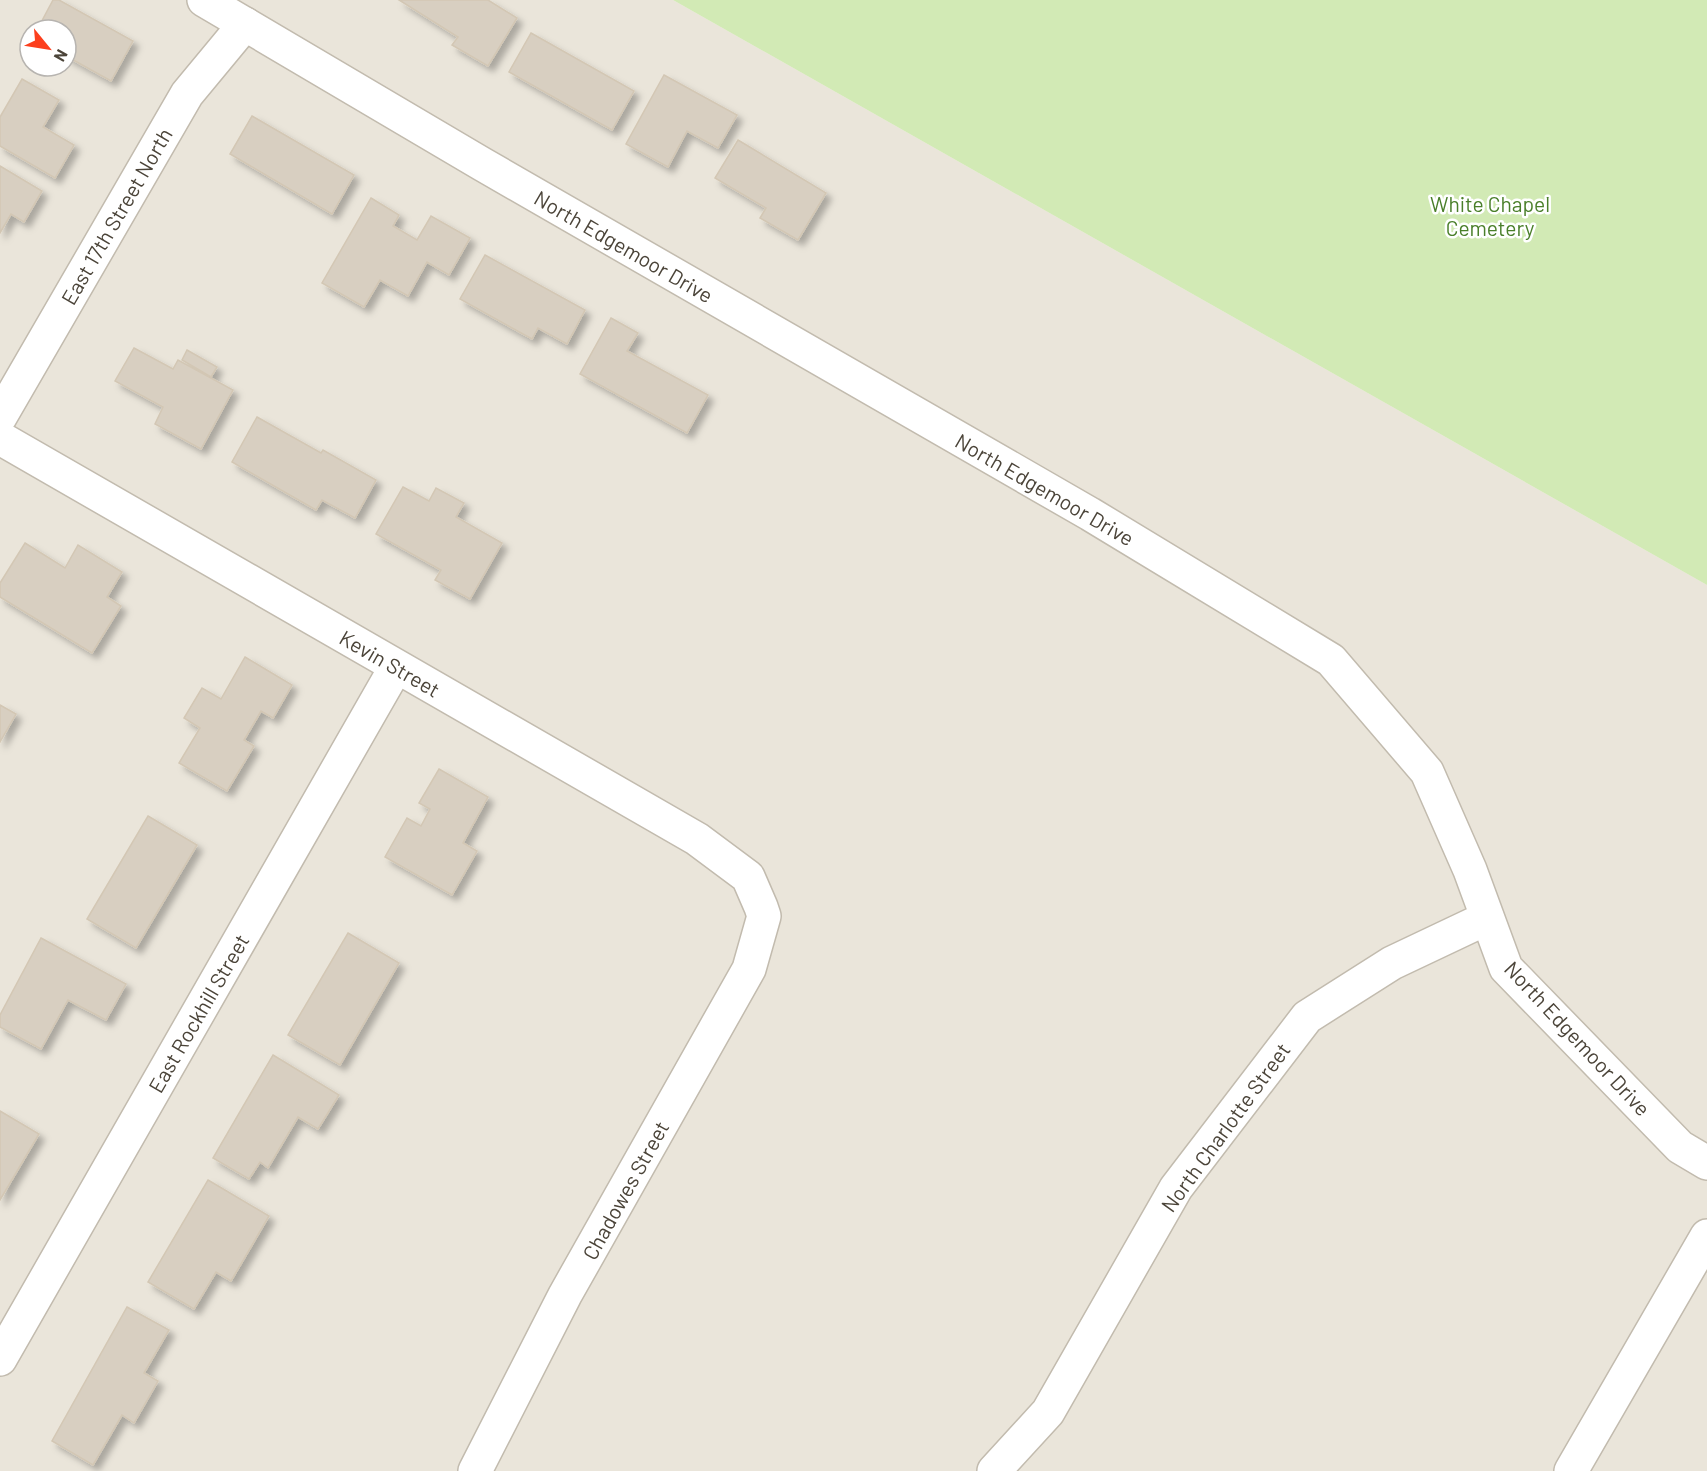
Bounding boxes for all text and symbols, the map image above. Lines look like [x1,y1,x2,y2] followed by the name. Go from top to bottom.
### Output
[18,18,78,78] north arrow
[51,46,72,65] text: N
[55,123,177,309] street label: East 17th Street North
[530,185,718,307] street label: North Edgemoor Drive
[1430,191,1550,240] park label: White Chapel Cemetery
[951,428,1139,550] street label: North Edgemoor Drive
[335,624,445,702] street label: Kevin Street
[142,929,254,1097] street label: East Rockhill Street
[1500,956,1656,1120] street label: North Edgemoor Drive
[1155,1038,1295,1216] street label: North Charlotte Street
[577,1116,673,1264] street label: Chadowes Street

